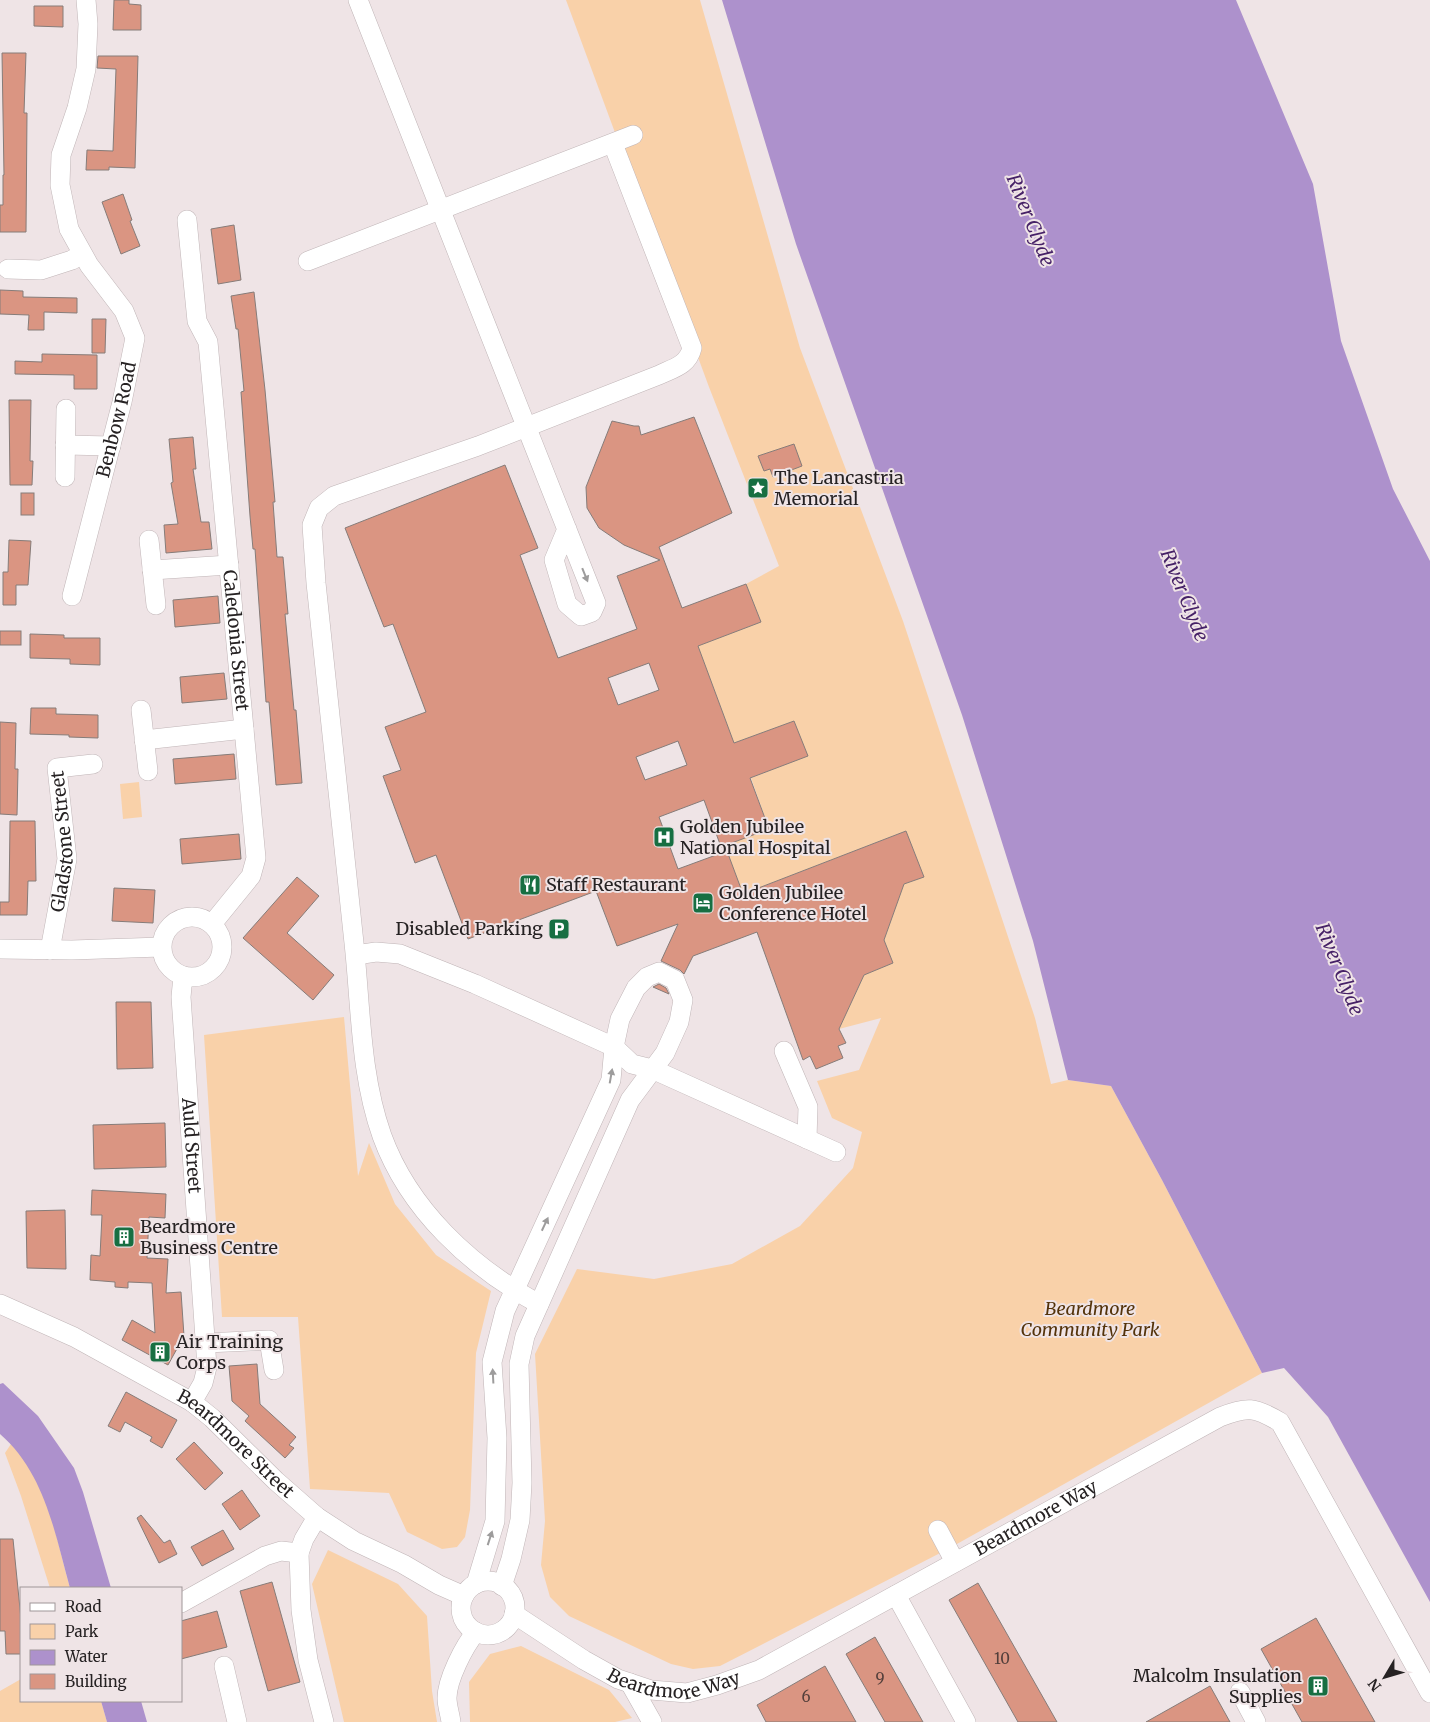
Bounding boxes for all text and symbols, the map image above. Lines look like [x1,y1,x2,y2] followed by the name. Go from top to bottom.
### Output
[1002,170,1060,270] water label: River Clyde
[91,359,141,480] street label: Benbow Road
[774,466,904,510] place label: The Lancastria Memorial
[746,476,770,500] place icon: The Lancastria Memorial
[1156,545,1214,645] water label: River Clyde
[581,568,589,583] one-way arrow
[218,569,254,712] street label: Caledonia Street
[45,770,78,914] street label: Gladstone Street
[680,815,831,859] place label: Golden Jubilee National Hospital
[652,825,676,849] hospital icon: Golden Jubilee National Hospital
[518,873,542,897] restaurant icon: Staff Restaurant
[546,873,686,896] place label: Staff Restaurant
[719,881,867,925] place label: Golden Jubilee Conference Hotel
[691,891,715,915] hotel icon: Golden Jubilee Conference Hotel
[395,917,543,940] place label: Disabled Parking
[547,917,571,941] parking icon: Disabled Parking
[1311,919,1369,1019] water label: River Clyde
[607,1067,615,1083] one-way arrow
[177,1096,207,1194] street label: Auld Street
[140,1215,278,1259] place label: Beardmore Business Centre
[542,1217,550,1231] one-way arrow
[112,1225,136,1249] building icon: Beardmore Business Centre
[1020,1297,1160,1341] park label: Beardmore Community Park
[175,1330,283,1374] place label: Air Training Corps
[148,1340,172,1364] building icon: Air Training Corps
[488,1368,496,1384] one-way arrow
[173,1384,299,1503] street label: Beardmore Street
[970,1474,1101,1561] street label: Beardmore Way
[486,1530,494,1545] one-way arrow
[20,1587,182,1702] legend
[65,1597,101,1616] text: Road
[65,1622,99,1641] text: Park
[64,1647,108,1666] text: Water
[994,1649,1010,1668] house number: 10
[1360,1652,1410,1702] north arrow
[603,1663,744,1705] street label: Beardmore Way
[1133,1664,1302,1708] place label: Malcolm Insulation Supplies
[875,1669,885,1688] house number: 9
[65,1672,127,1691] text: Building
[1306,1674,1330,1698] building icon: Malcolm Insulation Supplies
[1364,1675,1385,1695] text: N
[801,1687,811,1706] house number: 6

